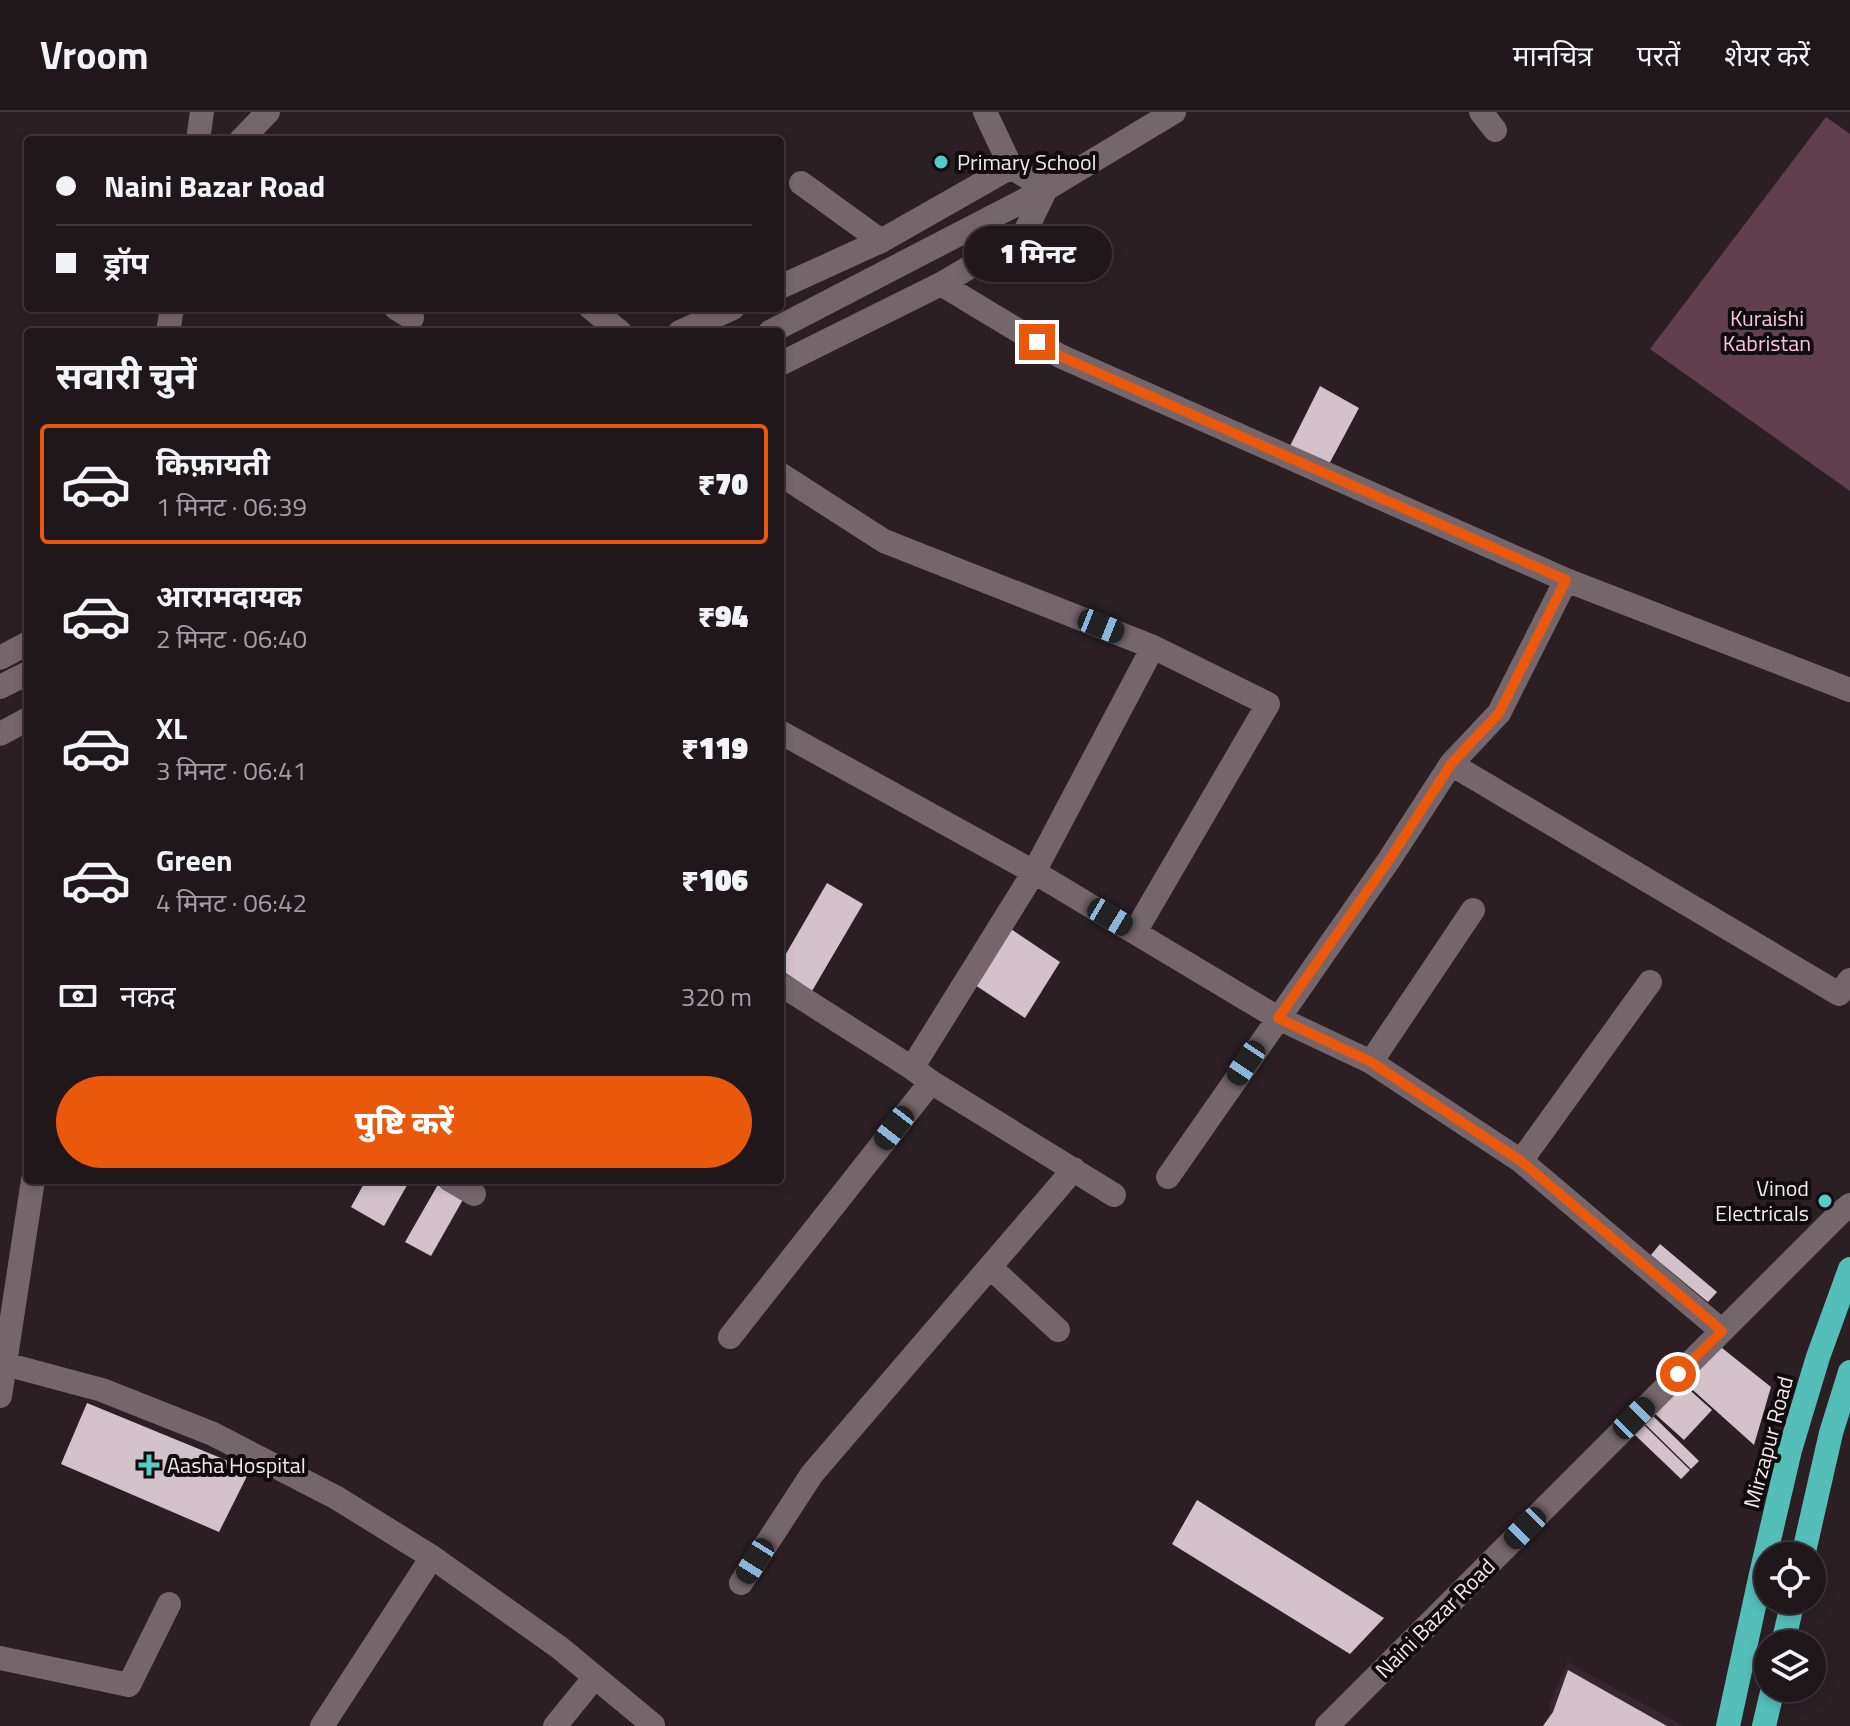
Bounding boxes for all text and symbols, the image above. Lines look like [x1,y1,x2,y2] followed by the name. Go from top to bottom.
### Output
[40,26,149,84] text: Vroom
[1513,34,1593,77] text: मानचित्र
[1637,34,1680,77] text: परतें
[1724,34,1810,77] text: शेयर करें
[957,145,1097,179] place label: Primary School
[932,153,950,171] marker: Primary School
[104,163,325,209] text: Naini Bazar Road
[963,226,1111,282] callout: 1 मिनट
[1000,234,1076,273] text: 1 मिनट
[104,240,148,286] text: ड्रॉप
[1723,301,1811,360] park label: Kuraishi Kabristan
[1019,324,1055,360] route end
[56,348,196,403] text: सवारी चुनें
[156,441,270,487] text: किफ़ायती
[60,448,132,520] icon: car
[698,461,748,507] text: ₹70
[156,487,307,526] text: 1 मिनट · 06:39
[156,573,302,619] text: आरामदायक
[60,580,132,652] icon: car
[698,593,748,639] text: ₹94
[1074,606,1128,646] car
[156,619,307,658] text: 2 मिनट · 06:40
[156,705,187,751] text: XL
[60,712,132,784] icon: car
[681,725,748,771] text: ₹119
[156,751,307,790] text: 3 मिनट · 06:41
[156,837,233,883] text: Green
[60,844,132,916] icon: car
[681,857,748,903] text: ₹106
[156,883,307,922] text: 4 मिनट · 06:42
[1083,894,1137,940] car
[120,973,176,1019] text: नकद
[56,974,100,1018] icon: cash
[681,977,752,1016] text: 320 m
[1223,1036,1269,1090] car
[56,1076,752,1168] button: पुष्टि करें
[870,1102,918,1154] car
[1715,1171,1809,1230] place label: Vinod Electricals
[1816,1192,1834,1210] marker: Vinod Electricals
[1660,1356,1696,1392] route start
[1734,1372,1802,1512] street label: Mirzapur Road
[1609,1393,1659,1443] car
[167,1448,306,1482] place label: Aasha Hospital
[138,1454,160,1476] marker: Aasha Hospital
[1500,1503,1550,1553] car
[732,1534,778,1588] car
[1754,1542,1826,1702] map controls
[1754,1542,1826,1614] button: locate
[1367,1550,1503,1686] street label: Naini Bazar Road
[1754,1630,1826,1702] button: layers

